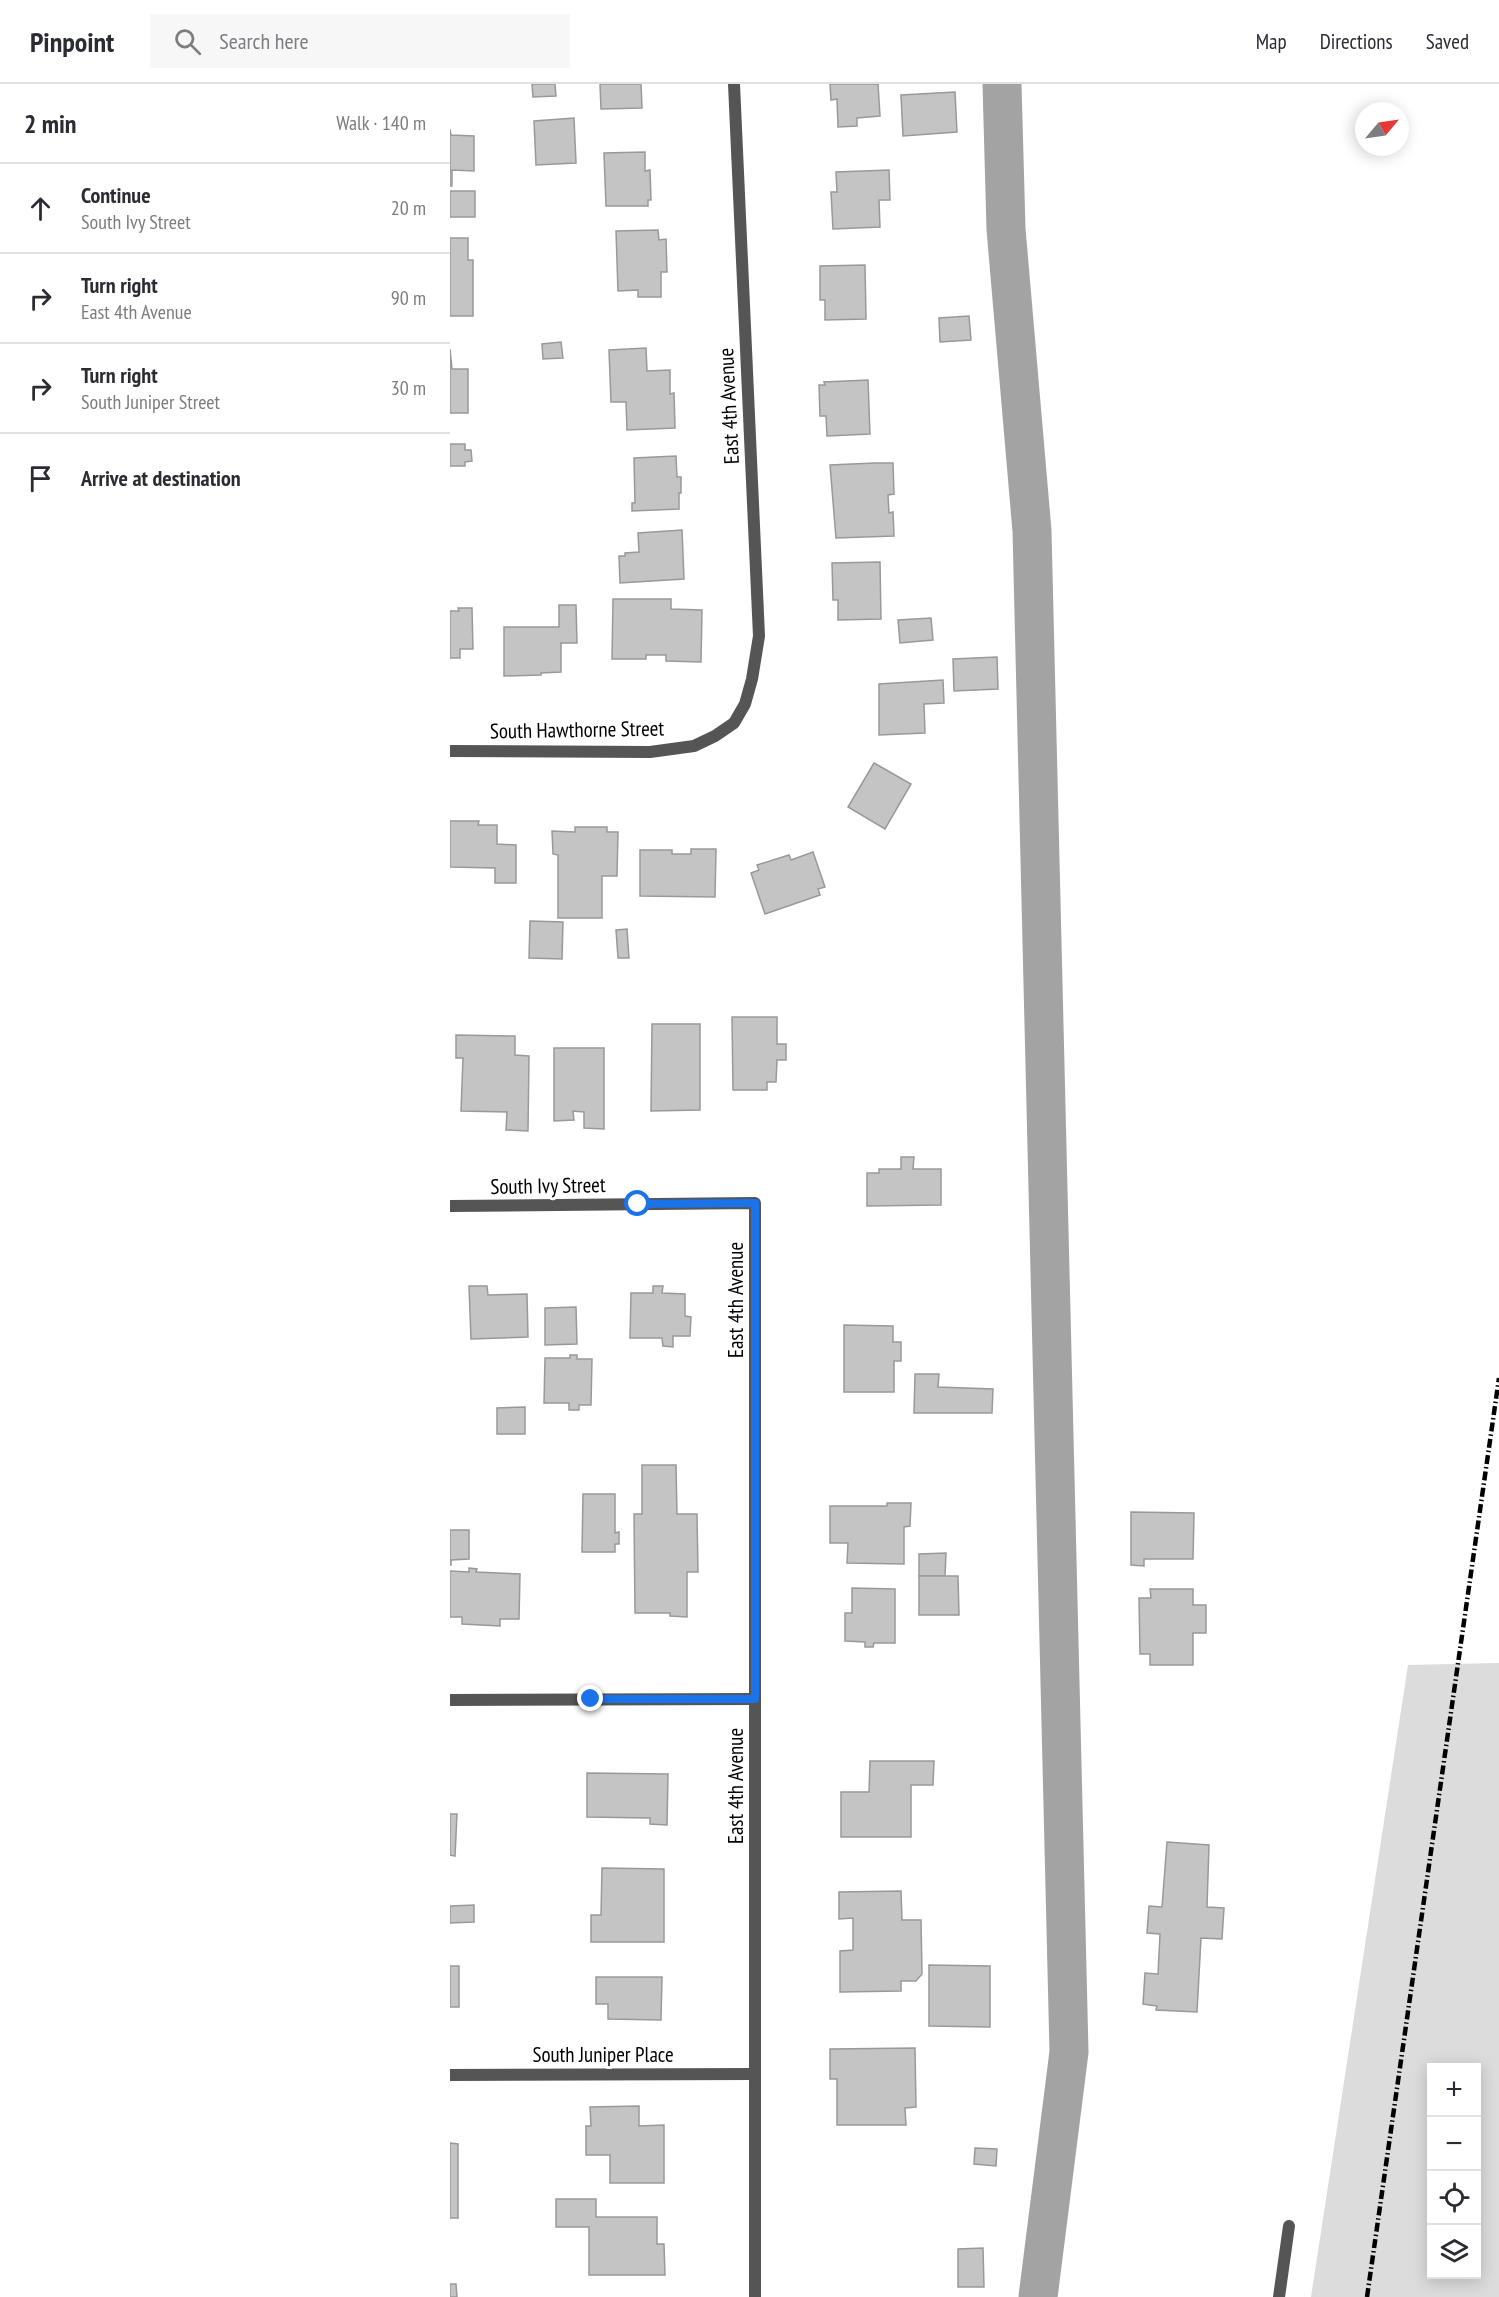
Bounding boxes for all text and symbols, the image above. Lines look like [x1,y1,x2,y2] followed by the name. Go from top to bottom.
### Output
[150,14,570,68] search box
[30,23,114,60] text: Pinpoint
[171,25,204,58] icon: search
[219,27,309,55] text: Search here
[1256,28,1287,55] text: Map
[1320,28,1393,55] text: Directions
[1426,28,1469,55] text: Saved
[1355,102,1409,156] north arrow
[24,107,77,140] text: 2 min
[336,110,426,136] text: Walk · 140 m
[81,181,151,209] text: Continue
[24,192,57,225] icon: ahead
[391,195,426,221] text: 20 m
[81,209,191,235] text: South Ivy Street
[81,271,158,299] text: Turn right
[24,282,57,315] icon: right
[391,285,426,311] text: 90 m
[81,299,192,325] text: East 4th Avenue
[712,347,745,465] street label: East 4th Avenue
[81,361,158,389] text: Turn right
[24,372,57,405] icon: right
[391,375,426,401] text: 30 m
[81,389,220,415] text: South Juniper Street
[24,462,57,495] icon: arrive
[81,464,241,492] text: Arrive at destination
[490,714,665,745] street label: South Hawthorne Street
[490,1171,606,1200] street label: South Ivy Street
[624,1190,650,1216] route start
[722,1242,749,1358] street label: East 4th Avenue
[577,1685,603,1711] route end
[722,1728,749,1844] street label: East 4th Avenue
[532,2041,674,2068] street label: South Juniper Place
[1427,2063,1481,2279] map controls
[1427,2063,1481,2117] button: +
[1427,2117,1481,2171] button: −
[1427,2171,1481,2225] button: locate
[1427,2225,1481,2279] button: layers

